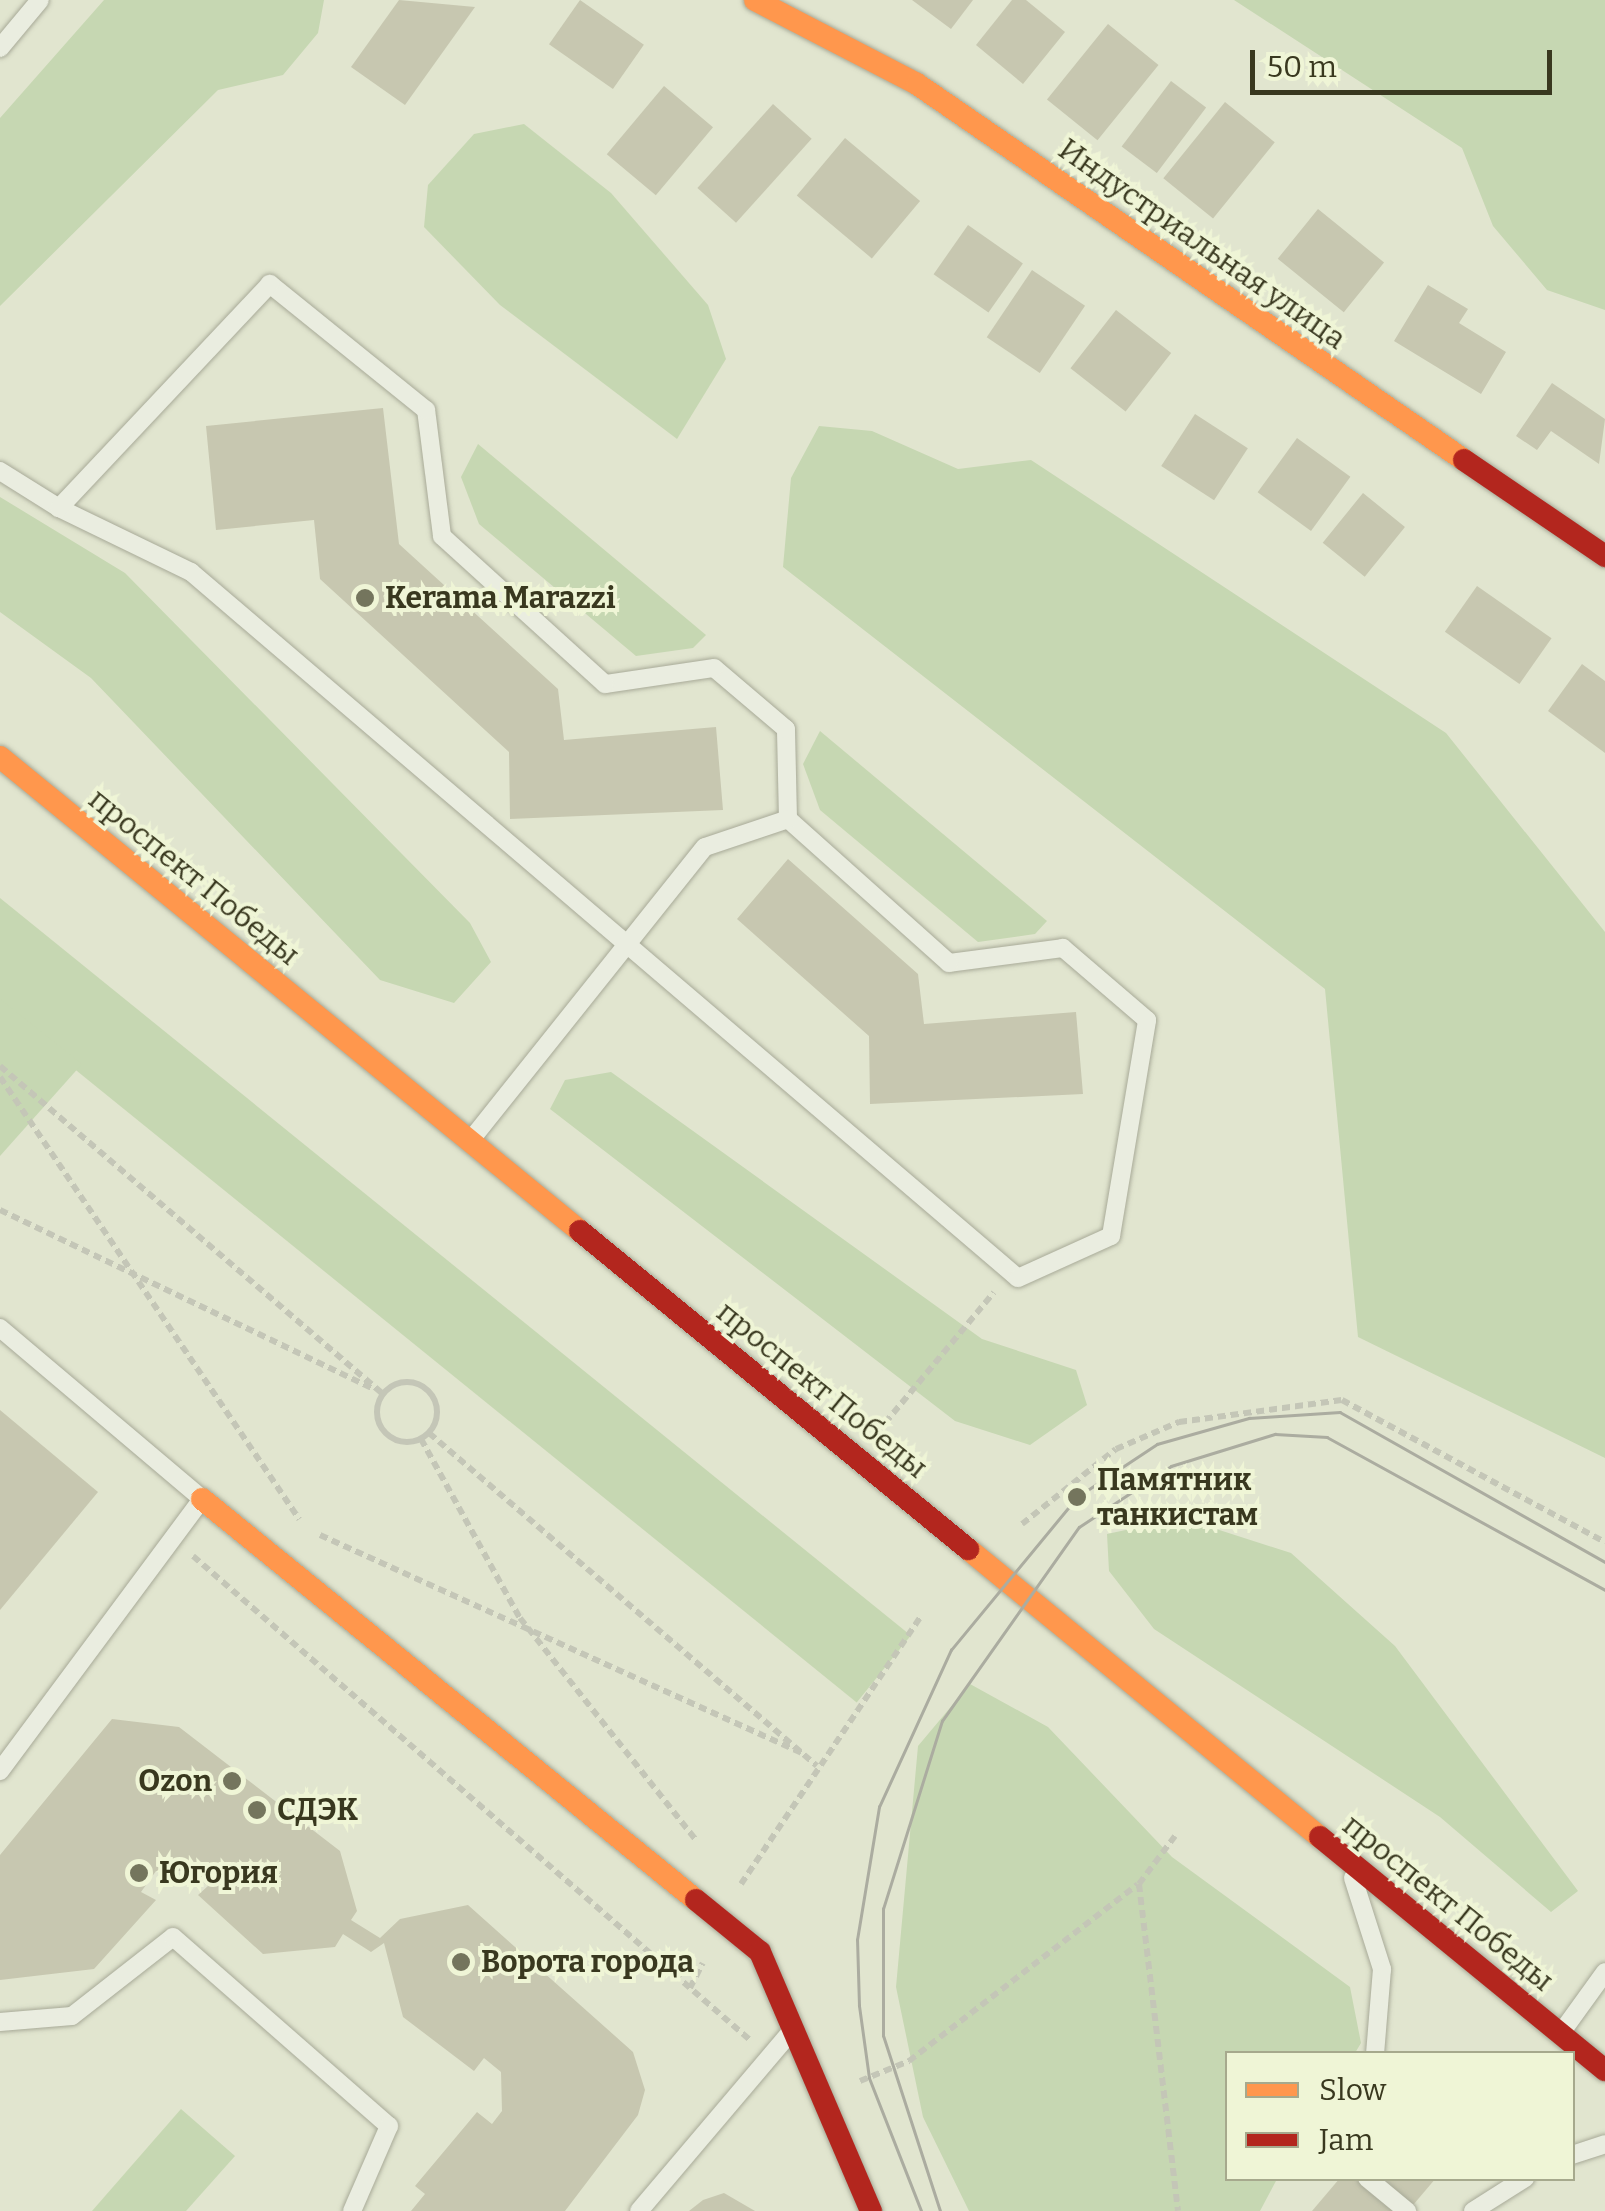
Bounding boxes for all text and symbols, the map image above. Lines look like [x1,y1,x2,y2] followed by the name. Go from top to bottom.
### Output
[1255,30,1558,92] scale bar
[1267,49,1337,85] text: 50 m
[1052,131,1352,357] street label: Индустриальная улица
[385,580,615,616] place label: Kerama Marazzi
[354,587,376,609] marker: Kerama Marazzi
[82,781,306,973] street label: проспект Победы
[710,1294,934,1486] street label: проспект Победы
[1097,1462,1258,1532] place label: Памятник танкистам
[1066,1486,1088,1508] marker: Памятник танкистам
[138,1763,212,1799] place label: Ozon
[221,1770,243,1792] marker: Ozon
[277,1792,358,1828] place label: СДЭК
[246,1799,268,1821] marker: СДЭК
[1336,1807,1560,1999] street label: проспект Победы
[159,1855,278,1891] place label: Югория
[128,1862,150,1884] marker: Югория
[481,1944,694,1980] place label: Ворота города
[450,1951,472,1973] marker: Ворота города
[1225,2051,1575,2181] legend
[1319,2072,1386,2108] text: Slow
[1319,2122,1373,2158] text: Jam

